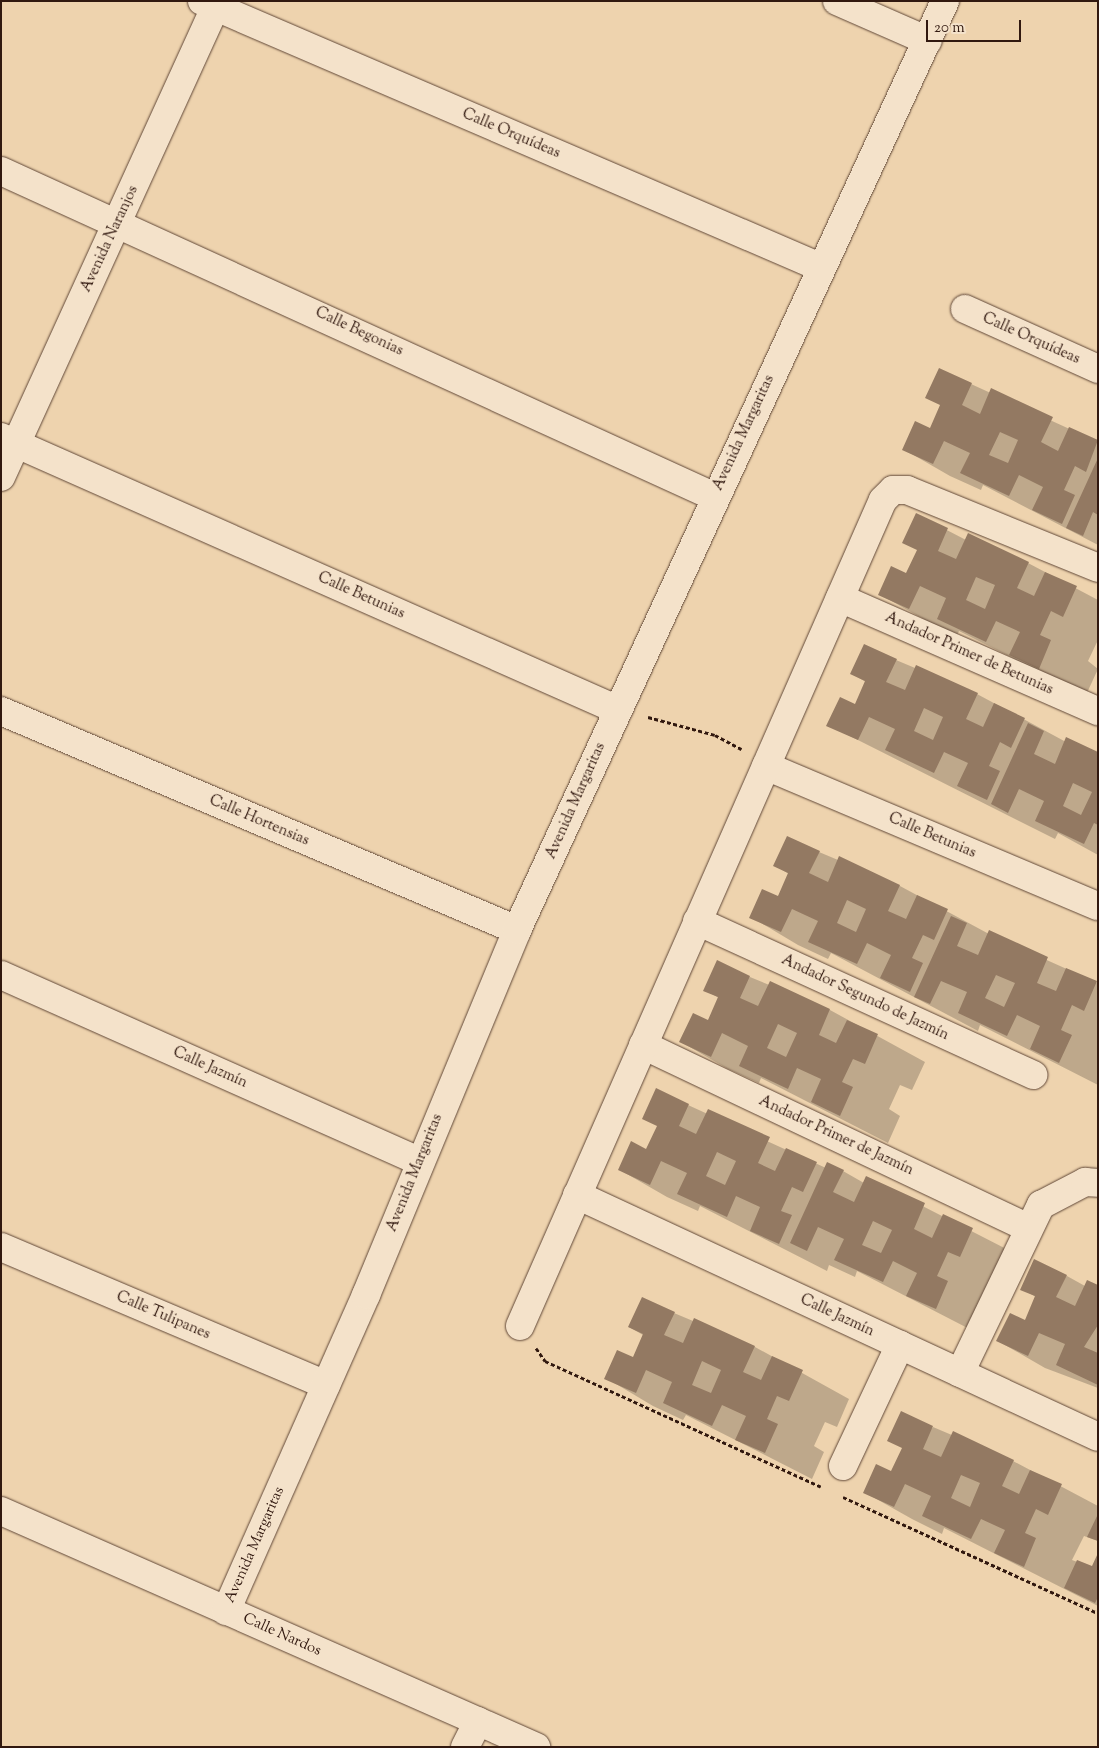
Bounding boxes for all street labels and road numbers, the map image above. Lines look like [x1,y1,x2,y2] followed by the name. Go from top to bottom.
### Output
[459,105,563,163] street label: Calle Orquídeas
[77,183,143,295] street label: Avenida Naranjos
[312,304,406,360] street label: Calle Begonias
[979,309,1083,369] street label: Calle Orquídeas
[709,372,779,494] street label: Avenida Margaritas
[315,569,407,623] street label: Calle Betunias
[882,609,1056,699] street label: Andador Primer de Betunias
[542,740,610,862] street label: Avenida Margaritas
[206,792,312,850] street label: Calle Hortensias
[886,809,978,863] street label: Calle Betunias
[778,951,952,1045] street label: Andador Segundo de Jazmín
[170,1044,250,1092] street label: Calle Jazmín
[756,1092,916,1180] street label: Andador Primer de Jazmín
[383,1112,447,1234] street label: Avenida Margaritas
[113,1288,213,1344] street label: Calle Tulipanes
[797,1291,877,1341] street label: Calle Jazmín
[221,1484,289,1606] street label: Avenida Margaritas
[240,1610,324,1660] street label: Calle Nardos

